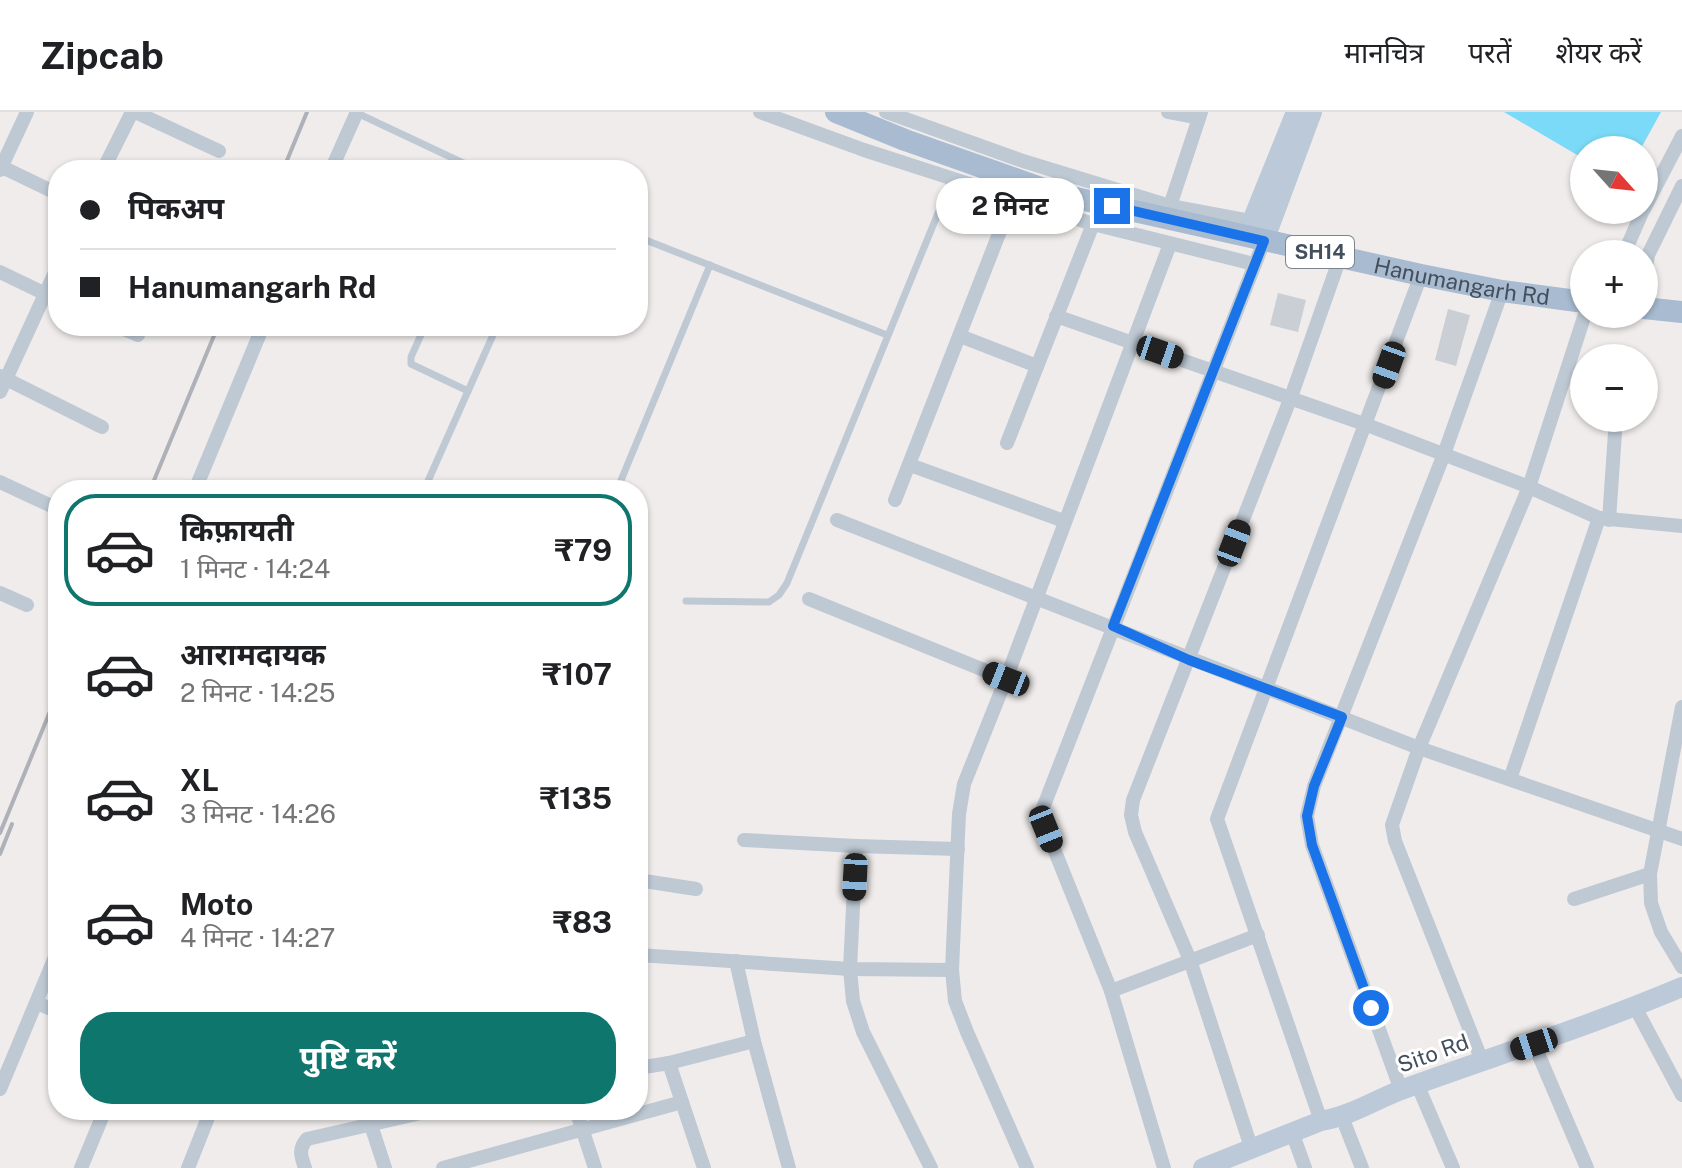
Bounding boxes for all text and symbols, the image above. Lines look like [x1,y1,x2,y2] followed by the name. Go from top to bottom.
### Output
[40,33,164,78] text: Zipcab
[1344,36,1424,69] text: मानचित्र
[1468,36,1512,69] text: परतें
[1556,36,1642,69] text: शेयर करें
[1570,136,1658,224] north arrow
[1570,136,1658,432] map controls
[936,178,1084,234] callout: 2 मिनट
[1094,188,1130,224] route end
[128,190,224,226] text: पिकअप
[972,190,1048,221] text: 2 मिनट
[1286,236,1354,268] road number: SH14
[1570,240,1658,328] button: +
[1372,252,1551,310] street label: Hanumangarh Rd
[128,269,376,305] text: Hanumangarh Rd
[1133,333,1187,371] car
[1370,338,1408,392] car
[1570,344,1658,432] button: −
[180,512,294,548] text: किफ़ायती
[84,514,156,586] icon: car
[1214,516,1254,570] car
[554,532,612,568] text: ₹79
[180,553,330,584] text: 1 मिनट · 14:24
[180,636,326,672] text: आरामदायक
[84,638,156,710] icon: car
[542,656,612,692] text: ₹107
[979,659,1033,699] car
[180,677,336,708] text: 2 मिनट · 14:25
[84,762,156,834] icon: car
[180,762,219,798] text: XL
[540,780,612,816] text: ₹135
[180,798,336,829] text: 3 मिनट · 14:26
[1026,802,1066,856] car
[842,852,868,902] car
[84,886,156,958] icon: car
[180,886,253,922] text: Moto
[553,904,612,940] text: ₹83
[180,922,335,953] text: 4 मिनट · 14:27
[1353,990,1389,1026] route start
[80,1012,616,1104] button: पुष्टि करें
[1507,1025,1561,1063] car
[1394,1028,1472,1078] street label: Sito Rd

